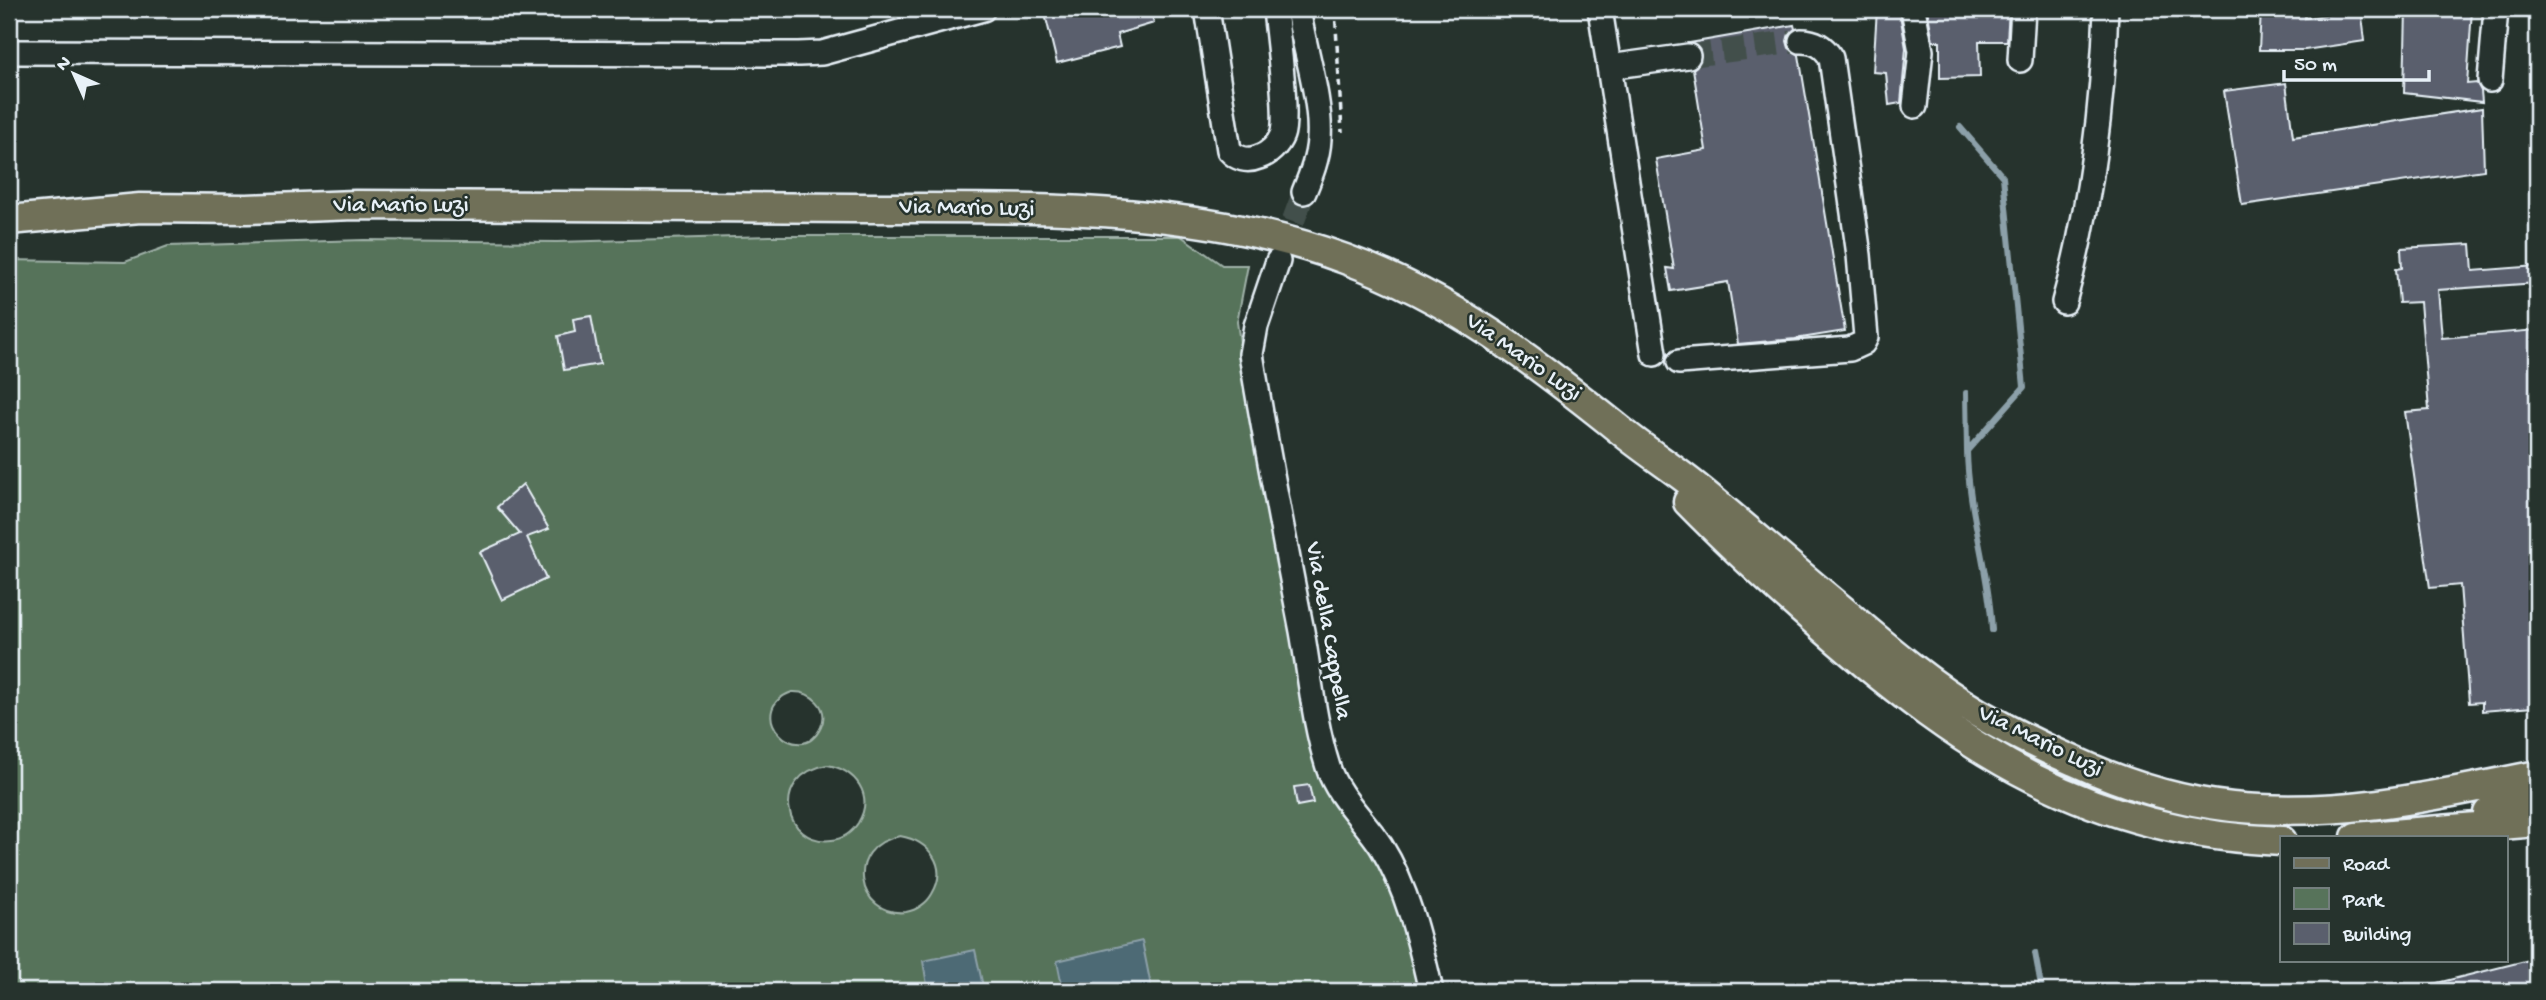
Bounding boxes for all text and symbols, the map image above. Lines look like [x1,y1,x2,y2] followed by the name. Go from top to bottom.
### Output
[38,38,108,108] north arrow
[2284,38,2429,82] scale bar
[52,52,77,77] text: N
[2294,54,2337,79] text: 50 m
[332,192,469,221] street label: Via Mario Luzi
[898,193,1035,225] street label: Via Mario Luzi
[1458,307,1587,409] street label: Via Mario Luzi
[1297,539,1357,723] street label: Via della Cappella
[1972,699,2107,785] street label: Via Mario Luzi
[2280,836,2508,962] legend
[2343,854,2391,879] text: Road
[2342,890,2386,915] text: Park
[2342,924,2412,949] text: Building

